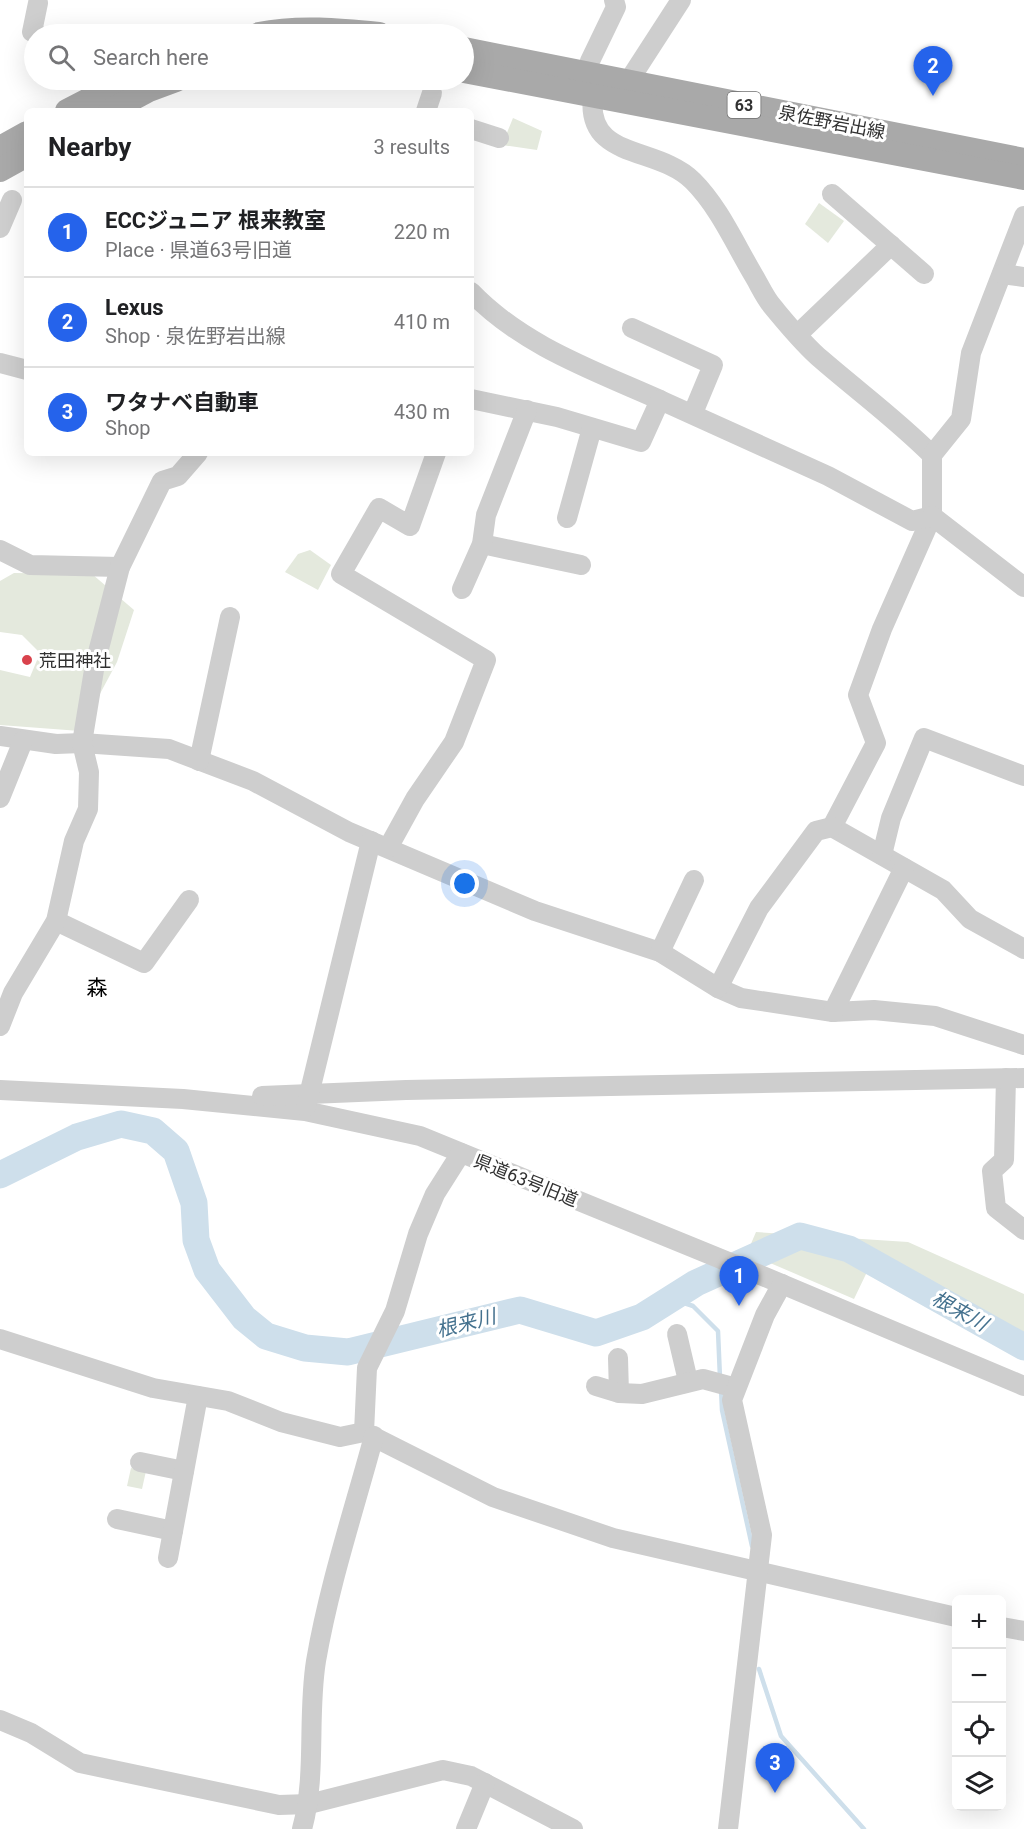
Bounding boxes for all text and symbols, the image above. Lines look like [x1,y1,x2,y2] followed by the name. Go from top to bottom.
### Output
[24,24,474,90] search box
[45,41,78,74] icon: search
[93,45,209,70] text: Search here
[914,46,952,96] pin: 2
[728,92,760,118] road number: 63
[777,101,887,143] street label: 泉佐野岩出線
[48,132,131,162] text: Nearby
[374,135,450,159] text: 3 results
[105,208,326,233] text: ECCジュニア 根来教室
[62,220,73,244] text: 1
[394,220,450,244] text: 220 m
[105,238,292,262] text: Place · 県道63号旧道
[105,295,164,320] text: Lexus
[62,310,73,334] text: 2
[394,310,450,334] text: 410 m
[105,324,286,348] text: Shop · 泉佐野岩出線
[105,390,259,415] text: ワタナベ自動車
[62,400,73,424] text: 3
[394,400,450,424] text: 430 m
[105,416,151,440] text: Shop
[39,650,111,671] place label: 荒田神社
[20,653,34,667] marker: 荒田神社
[450,869,479,898] your location
[87,976,108,1000] district label: 森
[471,1150,581,1210] street label: 県道63号旧道
[720,1256,758,1306] pin: 1
[928,1286,994,1337] water label: 根来川
[434,1304,500,1342] water label: 根来川
[952,1595,1006,1811] map controls
[952,1595,1006,1649] button: +
[952,1649,1006,1703] button: −
[952,1703,1006,1757] button: locate
[756,1744,794,1793] pin: 3
[952,1757,1006,1811] button: layers

